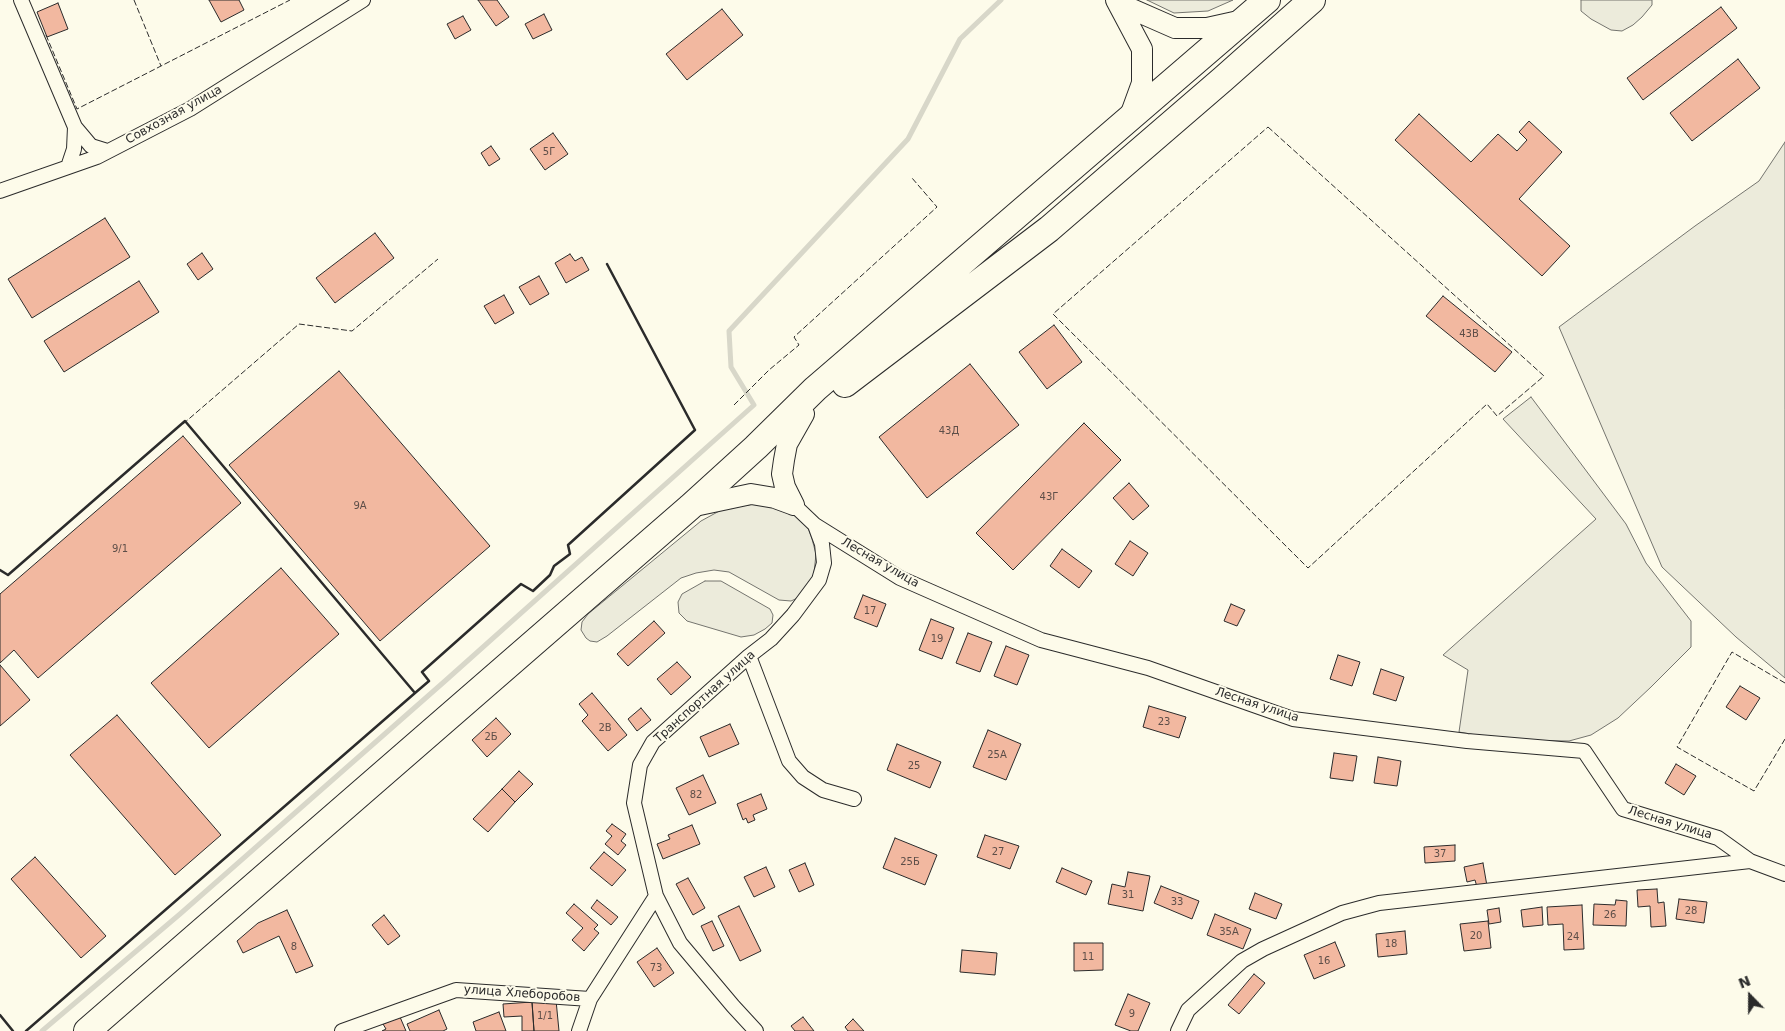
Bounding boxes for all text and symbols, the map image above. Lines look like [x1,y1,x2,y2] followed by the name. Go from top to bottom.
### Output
[123,83,225,147] street label: Совхозная улица
[543,146,555,158] house number: 5Г
[1459,328,1479,340] house number: 43В
[939,425,959,437] house number: 43Д
[1040,491,1058,503] house number: 43Г
[353,500,367,512] house number: 9А
[839,535,921,591] street label: Лесная улица
[112,543,128,555] house number: 9/1
[864,605,876,617] house number: 17
[931,633,943,645] house number: 19
[652,648,758,746] street label: Транспортная улица
[1213,685,1301,725] street label: Лесная улица
[1158,716,1170,728] house number: 23
[598,722,612,734] house number: 2В
[484,731,498,743] house number: 2Б
[987,749,1007,761] house number: 25А
[908,760,920,772] house number: 25
[690,789,702,801] house number: 82
[1626,803,1714,843] street label: Лесная улица
[992,846,1004,858] house number: 27
[1434,848,1446,860] house number: 37
[900,856,920,868] house number: 25Б
[1122,889,1134,901] house number: 31
[1171,896,1183,908] house number: 33
[1685,905,1697,917] house number: 28
[1604,909,1616,921] house number: 26
[1219,926,1239,938] house number: 35А
[1470,930,1482,942] house number: 20
[1567,931,1579,943] house number: 24
[1385,938,1397,950] house number: 18
[291,941,297,953] house number: 8
[1082,951,1094,963] house number: 11
[1318,955,1330,967] house number: 16
[650,962,662,974] house number: 73
[1725,971,1775,1021] north arrow
[1736,972,1753,992] text: N
[463,983,581,1005] street label: улица Хлеборобов
[1129,1008,1135,1020] house number: 9
[537,1010,553,1022] house number: 1/1

